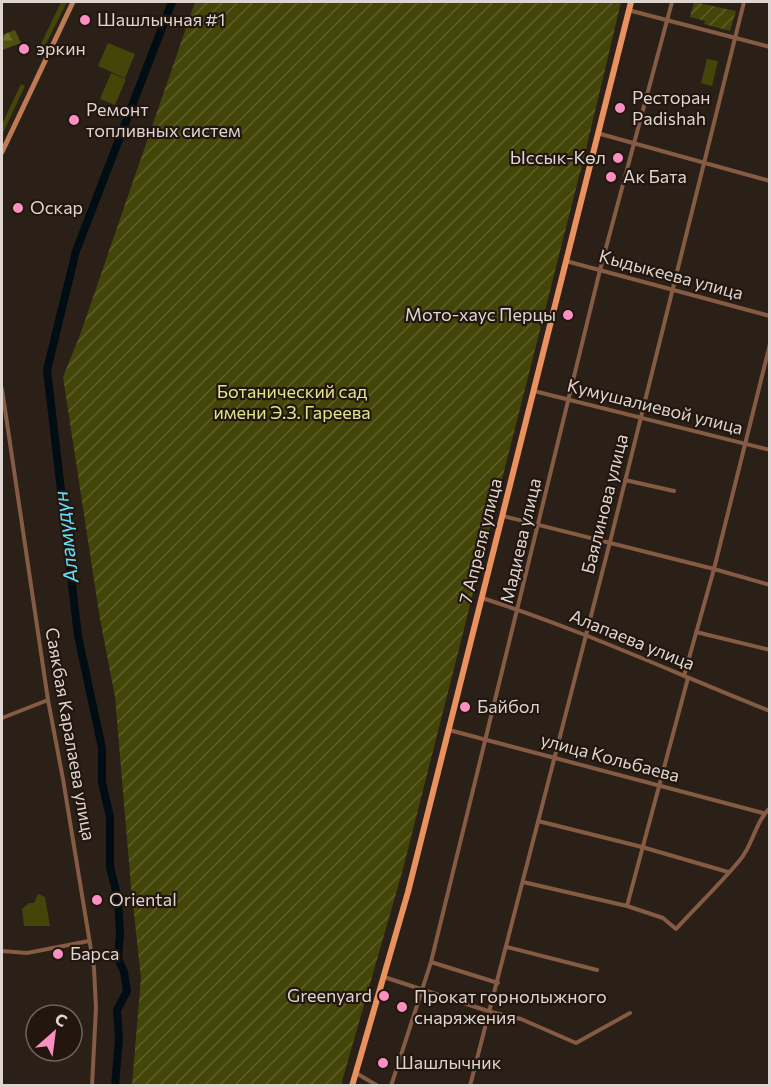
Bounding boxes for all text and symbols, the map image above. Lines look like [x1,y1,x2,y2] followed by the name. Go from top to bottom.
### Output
[97,8,226,30] place label: Шашлычная #1
[78,13,92,27] marker: Шашлычная #1
[36,37,86,59] place label: эркин
[17,42,31,56] marker: эркин
[632,86,711,129] place label: Ресторан Padishah
[86,98,241,141] place label: Ремонт топливных систем
[613,101,627,115] marker: Ресторан Padishah
[67,113,81,127] marker: Ремонт топливных систем
[510,146,606,168] place label: Ыссык-Көл
[611,151,625,165] marker: Ыссык-Көл
[623,165,687,187] place label: Ак Бата
[604,170,618,184] marker: Ак Бата
[30,196,83,218] place label: Оскар
[11,201,25,215] marker: Оскар
[597,244,746,304] street label: Кыдыкеева улица
[405,303,556,325] place label: Мото-хаус Перцы
[561,308,575,322] marker: Мото-хаус Перцы
[565,374,745,439] street label: Кумушалиевой улица
[213,380,371,423] park label: Ботанический сад имени Э.З. Гареева
[576,432,632,576] street label: Баялинова улица
[454,476,506,606] street label: 7 Апреля улица
[495,476,545,606] street label: Мадиева улица
[47,490,83,585] water label: Аламүдүн
[567,604,698,674] street label: Алапаева улица
[41,626,101,842] street label: Саякбая Каралаева улица
[477,695,540,717] place label: Байбол
[458,700,472,714] marker: Байбол
[538,728,682,786] street label: улица Кольбаева
[109,888,177,910] place label: Oriental
[90,893,104,907] marker: Oriental
[70,942,119,964] place label: Барса
[51,947,65,961] marker: Барса
[287,984,372,1006] place label: Greenyard
[414,985,607,1028] place label: Прокат горнолыжного снаряжения
[377,989,391,1003] marker: Greenyard
[395,1000,409,1014] marker: Прокат горнолыжного снаряжения
[24,1003,84,1063] north arrow
[52,1008,71,1030] text: С
[395,1051,502,1073] place label: Шашлычник
[376,1056,390,1070] marker: Шашлычник

